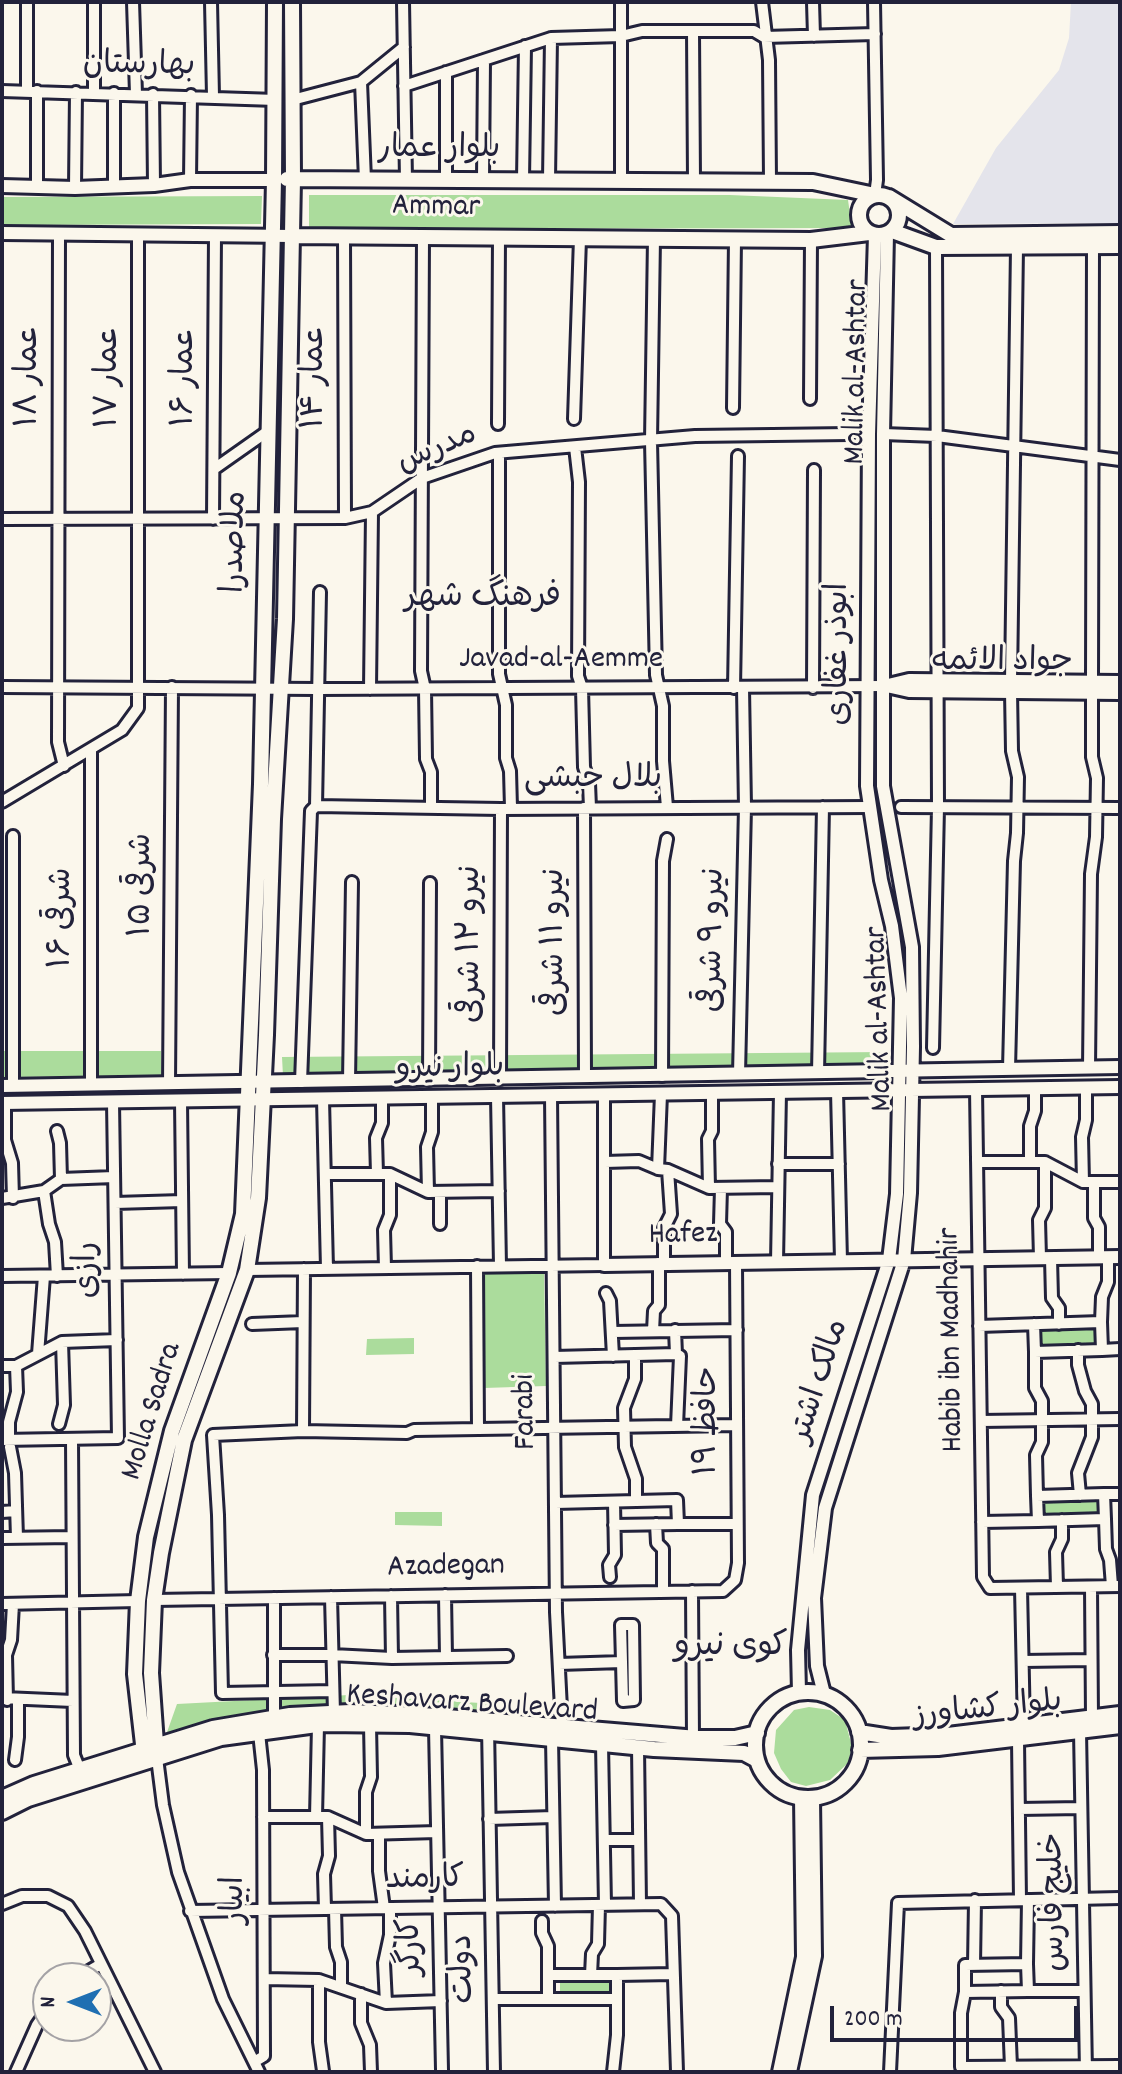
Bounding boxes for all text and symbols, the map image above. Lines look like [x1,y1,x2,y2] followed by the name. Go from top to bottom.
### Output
[83,48,195,88] street label: بهارستان
[378,133,500,171] street label: بلوار عمار
[392,189,480,229] street label: Ammar
[838,279,880,465] street label: Malik al-Ashtar
[13,325,51,427] street label: عمار ۱۸
[299,325,337,429] street label: عمار ۱۴
[93,326,131,428] street label: عمار ۱۷
[169,327,207,427] street label: عمار ۱۶
[392,417,484,485] street label: مدرس
[218,490,258,594] street label: ملاصدرا
[405,580,561,620] district label: فرهنگ شهر
[823,583,861,725] street label: ابوذر غفاری
[459,643,663,681] street label: Javad-al-Aemme
[931,646,1073,684] street label: جواد الائمه
[524,763,662,801] street label: بلال حبشی
[126,833,164,937] street label: ۱۵ شرقی
[455,865,493,1023] street label: نیرو ۱۲ شرقی
[46,867,84,969] street label: ۱۶ شرقی
[696,867,736,1013] street label: نیرو ۹ شرقی
[539,868,577,1016] street label: نیرو ۱۱ شرقی
[860,926,904,1112] street label: Malik al-Ashtar
[395,1051,505,1091] street label: بلوار نیرو
[648,1217,718,1257] street label: Hafez
[933,1227,975,1453] street label: Habib ibn Madhahir
[70,1241,110,1299] street label: رازی
[784,1315,860,1449] street label: مالک اشتر
[115,1339,193,1485] street label: Molla Sadra
[692,1366,730,1476] street label: حافظ ۱۹
[508,1374,548,1450] street label: Farabi
[387,1549,505,1589] street label: Azadegan
[674,1629,788,1669] district label: کوی نیرو
[345,1678,599,1734] street label: Keshavarz Boulevard
[912,1685,1064,1739] street label: بلوار کشاورز
[1037,1832,1077,1972] street label: خلیج فارس
[385,1862,465,1902] street label: کارمند
[219,1876,257,1924] street label: ابیار
[394,1918,434,1976] street label: کارگر
[446,1934,486,2004] street label: دولت
[32,1962,112,2042] north arrow
[834,1990,1082,2040] scale bar
[34,1997,65,2007] text: N
[844,2003,903,2037] text: 200 m

